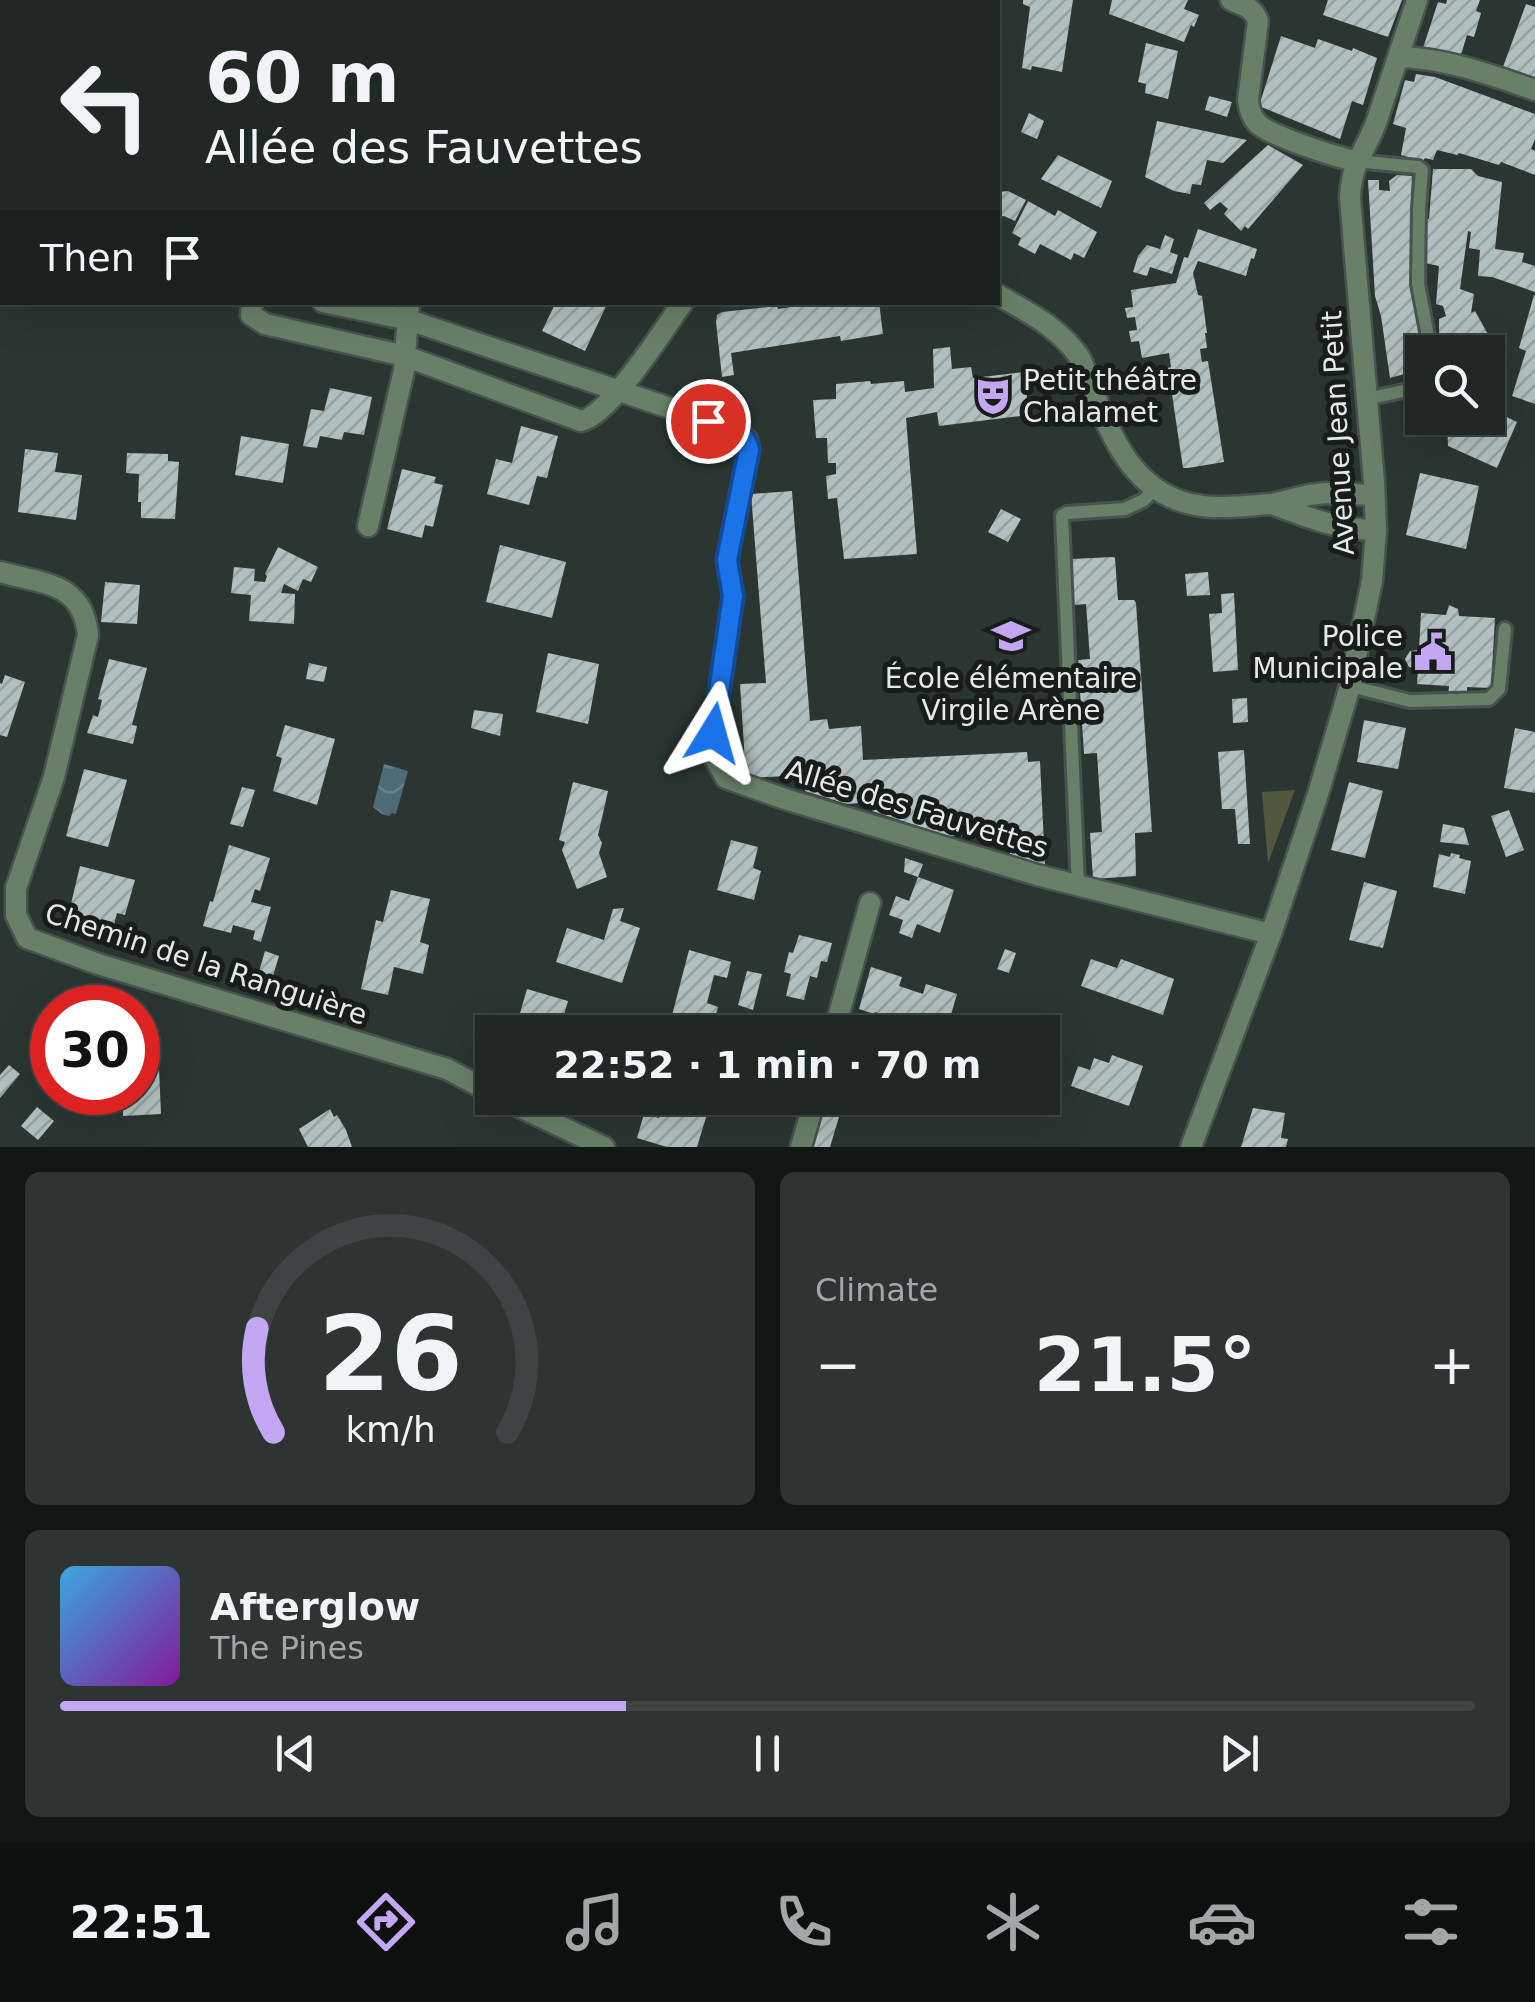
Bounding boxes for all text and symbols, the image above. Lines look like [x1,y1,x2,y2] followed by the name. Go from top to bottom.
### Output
[205,37,400,119] text: 60 m
[40,40,170,170] icon: left
[205,121,643,174] text: Allée des Fauvettes
[155,230,210,285] icon: arrive
[40,236,135,280] text: Then
[1315,310,1361,556] street label: Avenue Jean Petit
[1405,335,1505,435] map controls
[1405,335,1505,435] button: search
[1023,364,1197,429] place label: Petit théâtre Chalamet
[972,375,1014,417] theatre icon: Petit théâtre Chalamet
[666,379,751,464] pin
[681,394,736,449] icon: arrive
[990,615,1032,657] school or university icon: École élémentaire Virgile Arène
[1252,620,1403,685] place label: Police Municipale
[1412,631,1454,673] public building icon: Police Municipale
[885,661,1137,727] place label: École élémentaire Virgile Arène
[661,681,765,785] position arrow
[782,753,1052,865] street label: Allée des Fauvettes
[41,896,371,1032] street label: Chemin de la Ranguière
[30,985,160,1115] speed limit sign: 30
[554,1043,981,1087] text: 22:52 · 1 min · 70 m
[815,1271,938,1309] text: Climate
[318,1293,462,1415] text: 26
[1034,1321,1256,1409] text: 21.5°
[815,1333,861,1397] text: −
[1429,1333,1475,1397] text: +
[345,1409,435,1450] text: km/h
[210,1585,420,1629] text: Afterglow
[210,1629,364,1667] text: The Pines
[268,1726,323,1781] icon: previous
[740,1726,795,1781] icon: pause
[1212,1726,1267,1781] icon: next
[351,1887,421,1957] icon: directions
[560,1887,630,1957] icon: music
[769,1887,839,1957] icon: phone
[978,1887,1048,1957] icon: climate
[1187,1887,1257,1957] icon: car
[1396,1887,1466,1957] icon: filters
[69,1896,213,1949] text: 22:51

